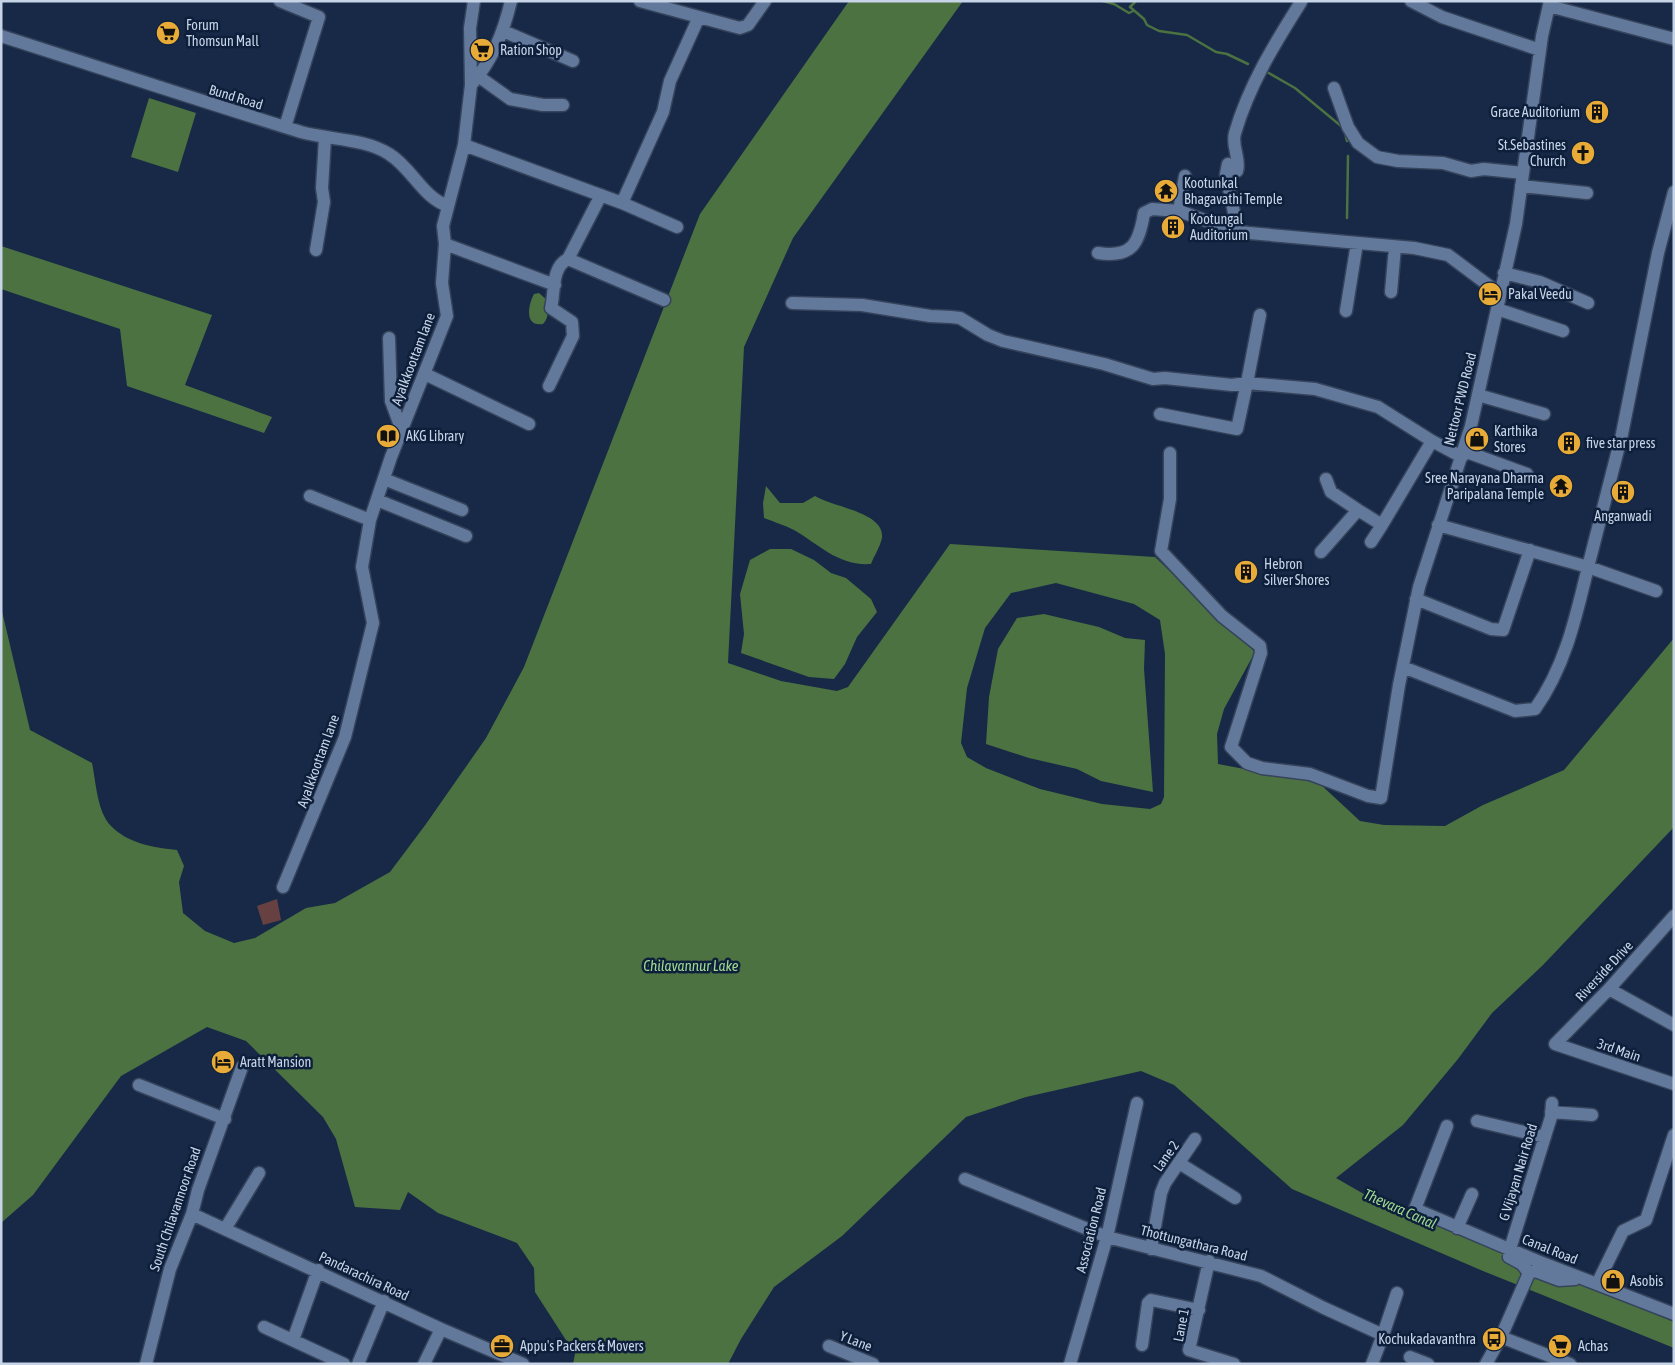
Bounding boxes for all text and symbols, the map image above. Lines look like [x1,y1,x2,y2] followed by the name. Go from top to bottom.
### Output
[186,17,259,49] place label: Forum Thomsun Mall
[155,20,181,46] supermarket icon: Forum Thomsun Mall
[469,37,495,63] supermarket icon: Ration Shop
[500,42,562,58] place label: Ration Shop
[207,81,265,113] street label: Bund Road
[1584,99,1610,125] building icon: Grace Auditorium
[1491,104,1580,120] place label: Grace Auditorium
[1498,137,1566,169] place label: St.Sebastines Church
[1570,140,1596,166] church icon: St.Sebastines Church
[1184,175,1283,207] place label: Kootunkal Bhagavathi Temple
[1153,178,1179,204] temple icon: Kootunkal Bhagavathi Temple
[1190,211,1248,243] place label: Kootungal Auditorium
[1160,214,1186,240] building icon: Kootungal Auditorium
[1477,281,1503,307] hotel icon: Pakal Veedu
[1508,286,1572,302] place label: Pakal Veedu
[388,310,438,408] street label: Ayalkkoottam lane
[1441,351,1479,447] street label: Nettoor PWD Road
[375,423,401,449] library icon: AKG Library
[1494,423,1538,455] place label: Karthika Stores
[1464,426,1490,452] shop icon: Karthika Stores
[406,428,464,444] place label: AKG Library
[1556,430,1582,456] building icon: five star press
[1586,435,1656,451] place label: five star press
[1425,470,1544,502] place label: Sree Narayana Dharma Paripalana Temple
[1548,473,1574,499] temple icon: Sree Narayana Dharma Paripalana Temple
[1610,479,1636,505] building icon: Anganwadi
[1594,508,1652,524] place label: Anganwadi
[1264,556,1329,588] place label: Hebron Silver Shores
[1233,559,1259,585] building icon: Hebron Silver Shores
[294,712,342,810] street label: Ayalkkoottam lane
[1572,938,1636,1004] street label: Riverside Drive
[643,957,739,974] water label: Chilavannur Lake
[1595,1035,1643,1065] street label: 3rd Main
[210,1049,236,1075] hotel icon: Aratt Mansion
[240,1054,311,1070] place label: Aratt Mansion
[1496,1121,1540,1223] street label: G Vijayan Nair Road
[1150,1138,1182,1174] street label: Lane 2
[146,1145,204,1273] street label: South Chilavannoor Road
[1361,1185,1439,1232] water label: Thevara Canal
[1073,1186,1109,1274] street label: Association Road
[1139,1222,1249,1264] street label: Thottungathara Road
[1520,1231,1580,1267] street label: Canal Road
[316,1248,412,1304] street label: Pandarachira Road
[1600,1268,1626,1294] shop icon: Asobis
[1630,1273,1663,1289] place label: Asobis
[1170,1307,1192,1343] street label: Lane 1
[1481,1326,1507,1352] bus stop icon: Kochukadavanthra
[838,1328,874,1354] street label: Y Lane
[1378,1331,1476,1347] place label: Kochukadavanthra
[489,1333,515,1359] office icon: Appu's Packers & Movers
[1547,1333,1573,1359] supermarket icon: Achas
[520,1338,644,1354] place label: Appu's Packers & Movers
[1578,1338,1608,1354] place label: Achas

